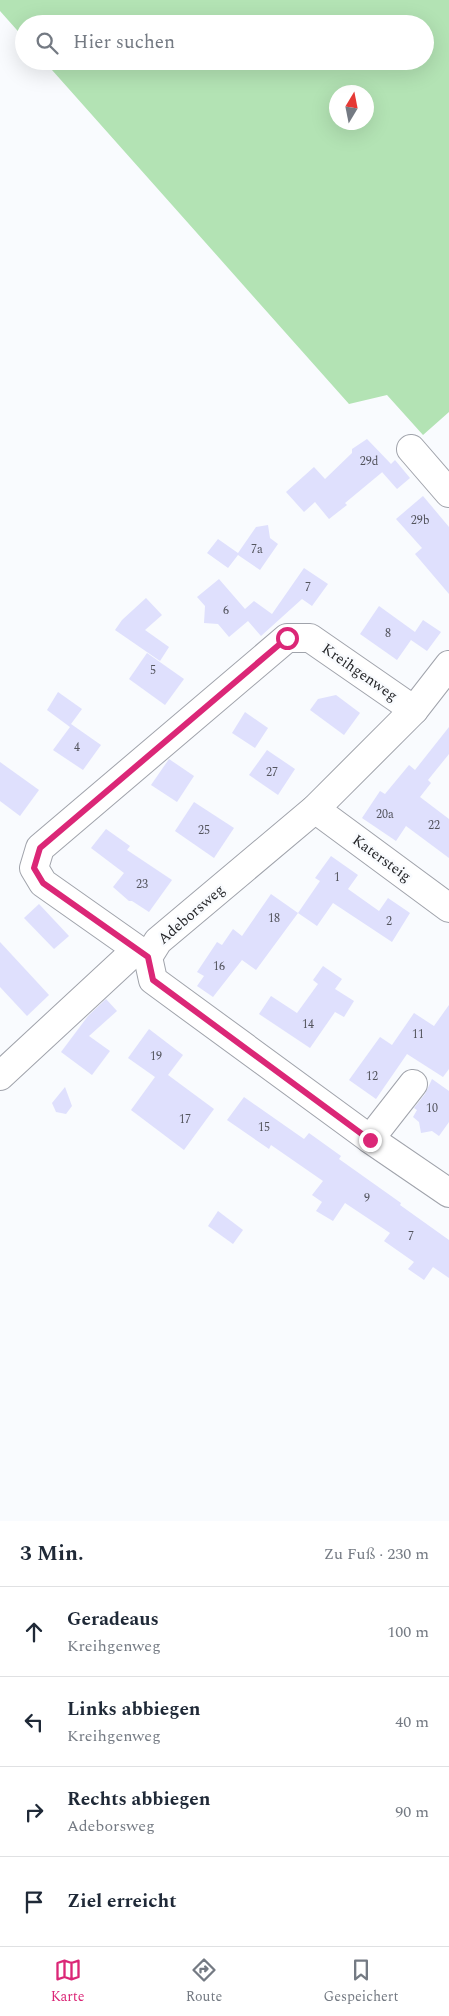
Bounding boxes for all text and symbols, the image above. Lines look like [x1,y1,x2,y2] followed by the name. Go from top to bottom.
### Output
[15,15,434,70] search box
[73,28,175,57] text: Hier suchen
[33,29,61,57] icon: search
[329,85,374,130] north arrow
[360,452,379,471] house number: 29d
[411,511,430,530] house number: 29b
[251,540,263,559] house number: 7a
[305,578,311,597] house number: 7
[223,601,229,620] house number: 6
[385,624,391,643] house number: 8
[276,627,299,650] route start
[317,638,402,707] street label: Kreihgenweg
[150,661,156,680] house number: 5
[74,738,80,757] house number: 4
[266,763,278,782] house number: 27
[376,805,394,824] house number: 20a
[428,816,440,835] house number: 22
[198,821,210,840] house number: 25
[347,829,416,888] street label: Katersteig
[334,868,340,887] house number: 1
[136,875,148,894] house number: 23
[153,879,230,950] street label: Adeborsweg
[268,909,280,928] house number: 18
[386,912,392,931] house number: 2
[213,957,225,976] house number: 16
[302,1015,314,1034] house number: 14
[412,1025,424,1044] house number: 11
[150,1047,162,1066] house number: 19
[366,1067,378,1086] house number: 12
[426,1099,438,1118] house number: 10
[179,1110,191,1129] house number: 17
[258,1118,270,1137] house number: 15
[359,1129,382,1152] route end
[364,1189,370,1208] house number: 9
[408,1227,414,1246] house number: 7
[20,1538,84,1570] text: 3 Min.
[324,1542,429,1566] text: Zu Fuß · 230 m
[67,1605,159,1634] text: Geradeaus
[20,1618,48,1646] icon: ahead
[387,1620,429,1644] text: 100 m
[67,1634,161,1658] text: Kreihgenweg
[67,1695,201,1724] text: Links abbiegen
[20,1708,48,1736] icon: left
[395,1710,429,1734] text: 40 m
[67,1724,161,1748] text: Kreihgenweg
[67,1785,211,1814] text: Rechts abbiegen
[20,1798,48,1826] icon: right
[395,1800,429,1824] text: 90 m
[67,1814,155,1838] text: Adeborsweg
[67,1887,177,1916] text: Ziel erreicht
[20,1888,48,1916] icon: arrive
[51,1956,85,2007] tab: Karte
[186,1956,222,2007] tab: Route
[323,1956,398,2007] tab: Gespeichert

